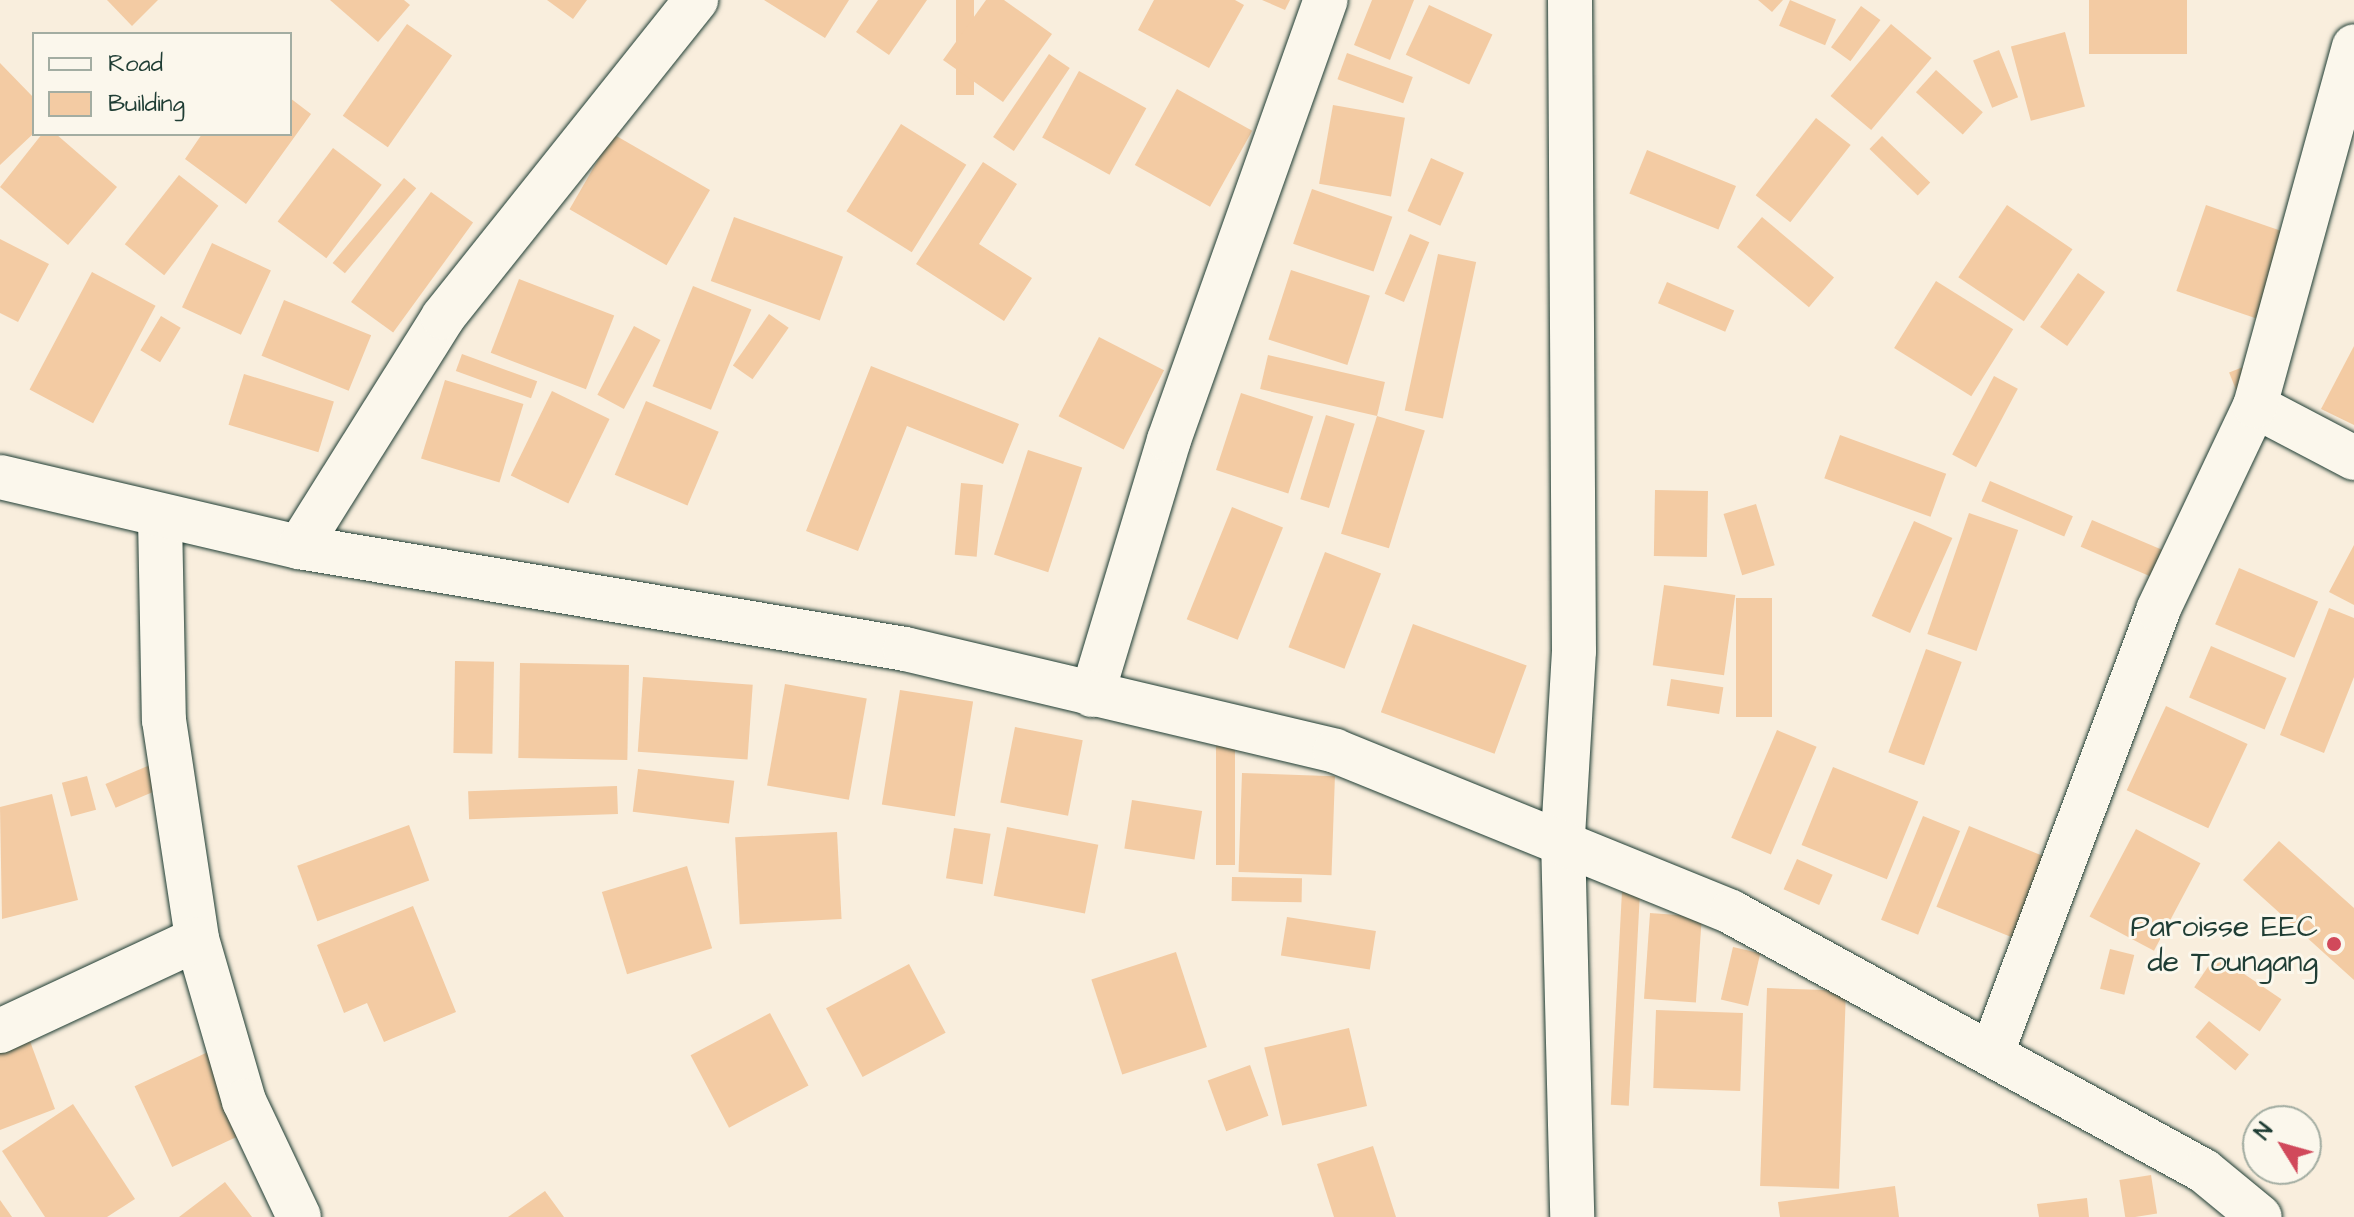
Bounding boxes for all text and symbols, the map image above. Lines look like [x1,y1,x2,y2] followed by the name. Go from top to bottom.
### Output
[32,32,292,136] legend
[108,47,163,81] text: Road
[108,87,185,121] text: Building
[2131,909,2318,980] place label: Paroisse EEC de Toungang
[2325,935,2343,953] marker: Paroisse EEC de Toungang
[2242,1105,2322,1185] north arrow
[2247,1117,2281,1146] text: N

